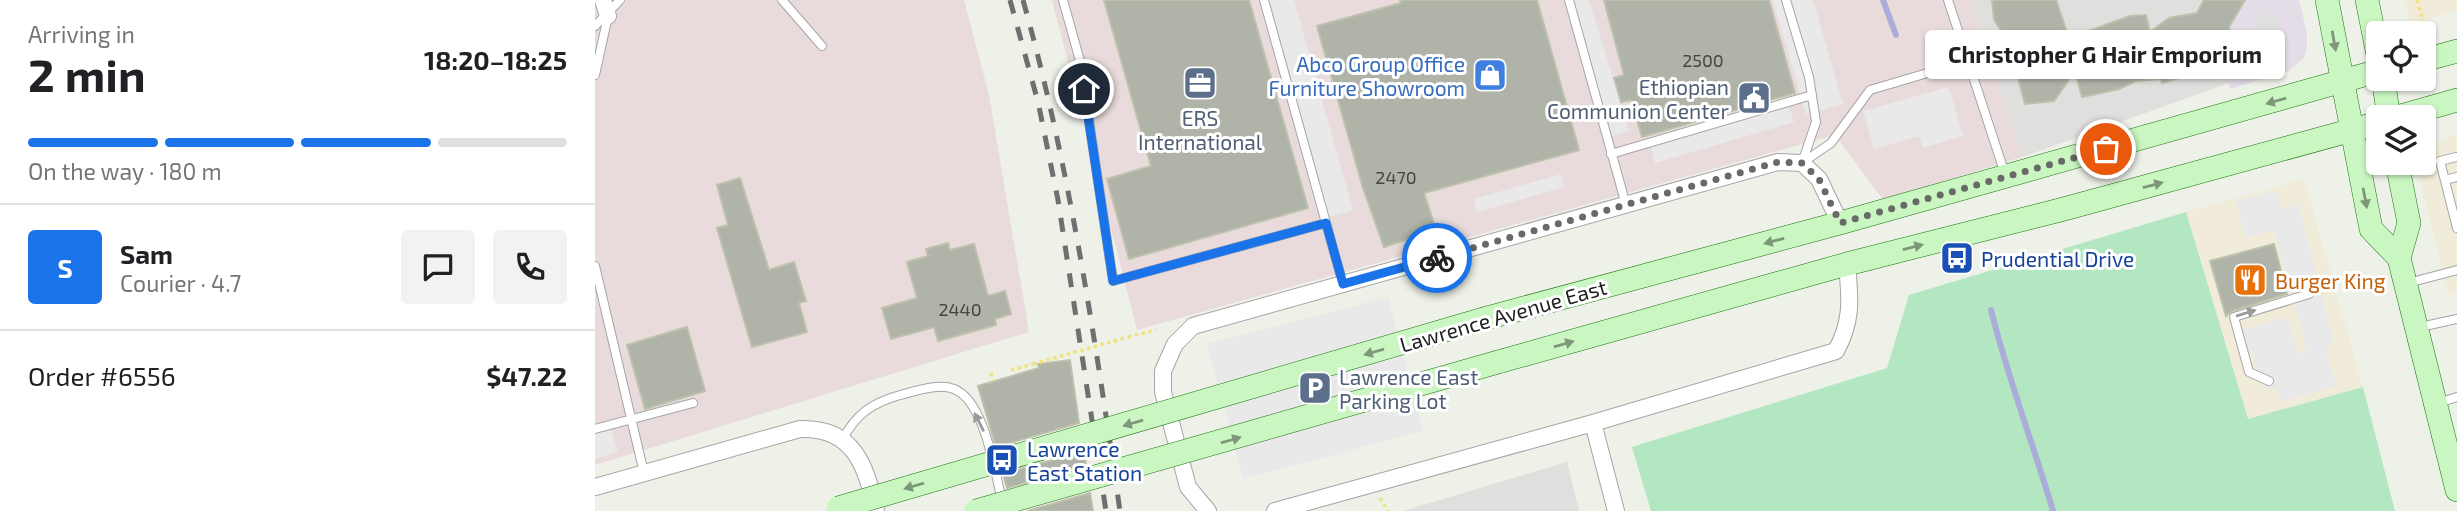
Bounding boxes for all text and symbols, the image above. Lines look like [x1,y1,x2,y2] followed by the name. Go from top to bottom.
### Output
[28,20,135,48] text: Arriving in
[2366,21,2436,175] map controls
[2366,21,2436,91] button: locate
[1926,30,2286,79] callout: Christopher G Hair Emporium
[2329,30,2340,52] one-way arrow
[1948,40,2262,68] text: Christopher G Hair Emporium
[424,44,567,75] text: 18:20–18:25
[28,46,146,101] text: 2 min
[1682,49,1724,71] house number: 2500
[1269,51,1465,100] place label: Abco Group Office Furniture Showroom
[1471,56,1509,94] shop icon: Abco Group Office Furniture Showroom
[1054,59,1114,119] pin
[1181,64,1219,102] office icon: ERS International
[1065,70,1103,108] icon: home
[1547,74,1730,123] place label: Ethiopian Communion Center
[1735,79,1773,117] public building icon: Ethiopian Communion Center
[2265,97,2286,107] one-way arrow
[1138,105,1263,154] place label: ERS International
[2366,105,2436,175] button: layers
[2076,119,2136,179] pin
[2087,130,2125,168] icon: bag
[28,157,222,185] text: On the way · 180 m
[1375,166,1417,188] house number: 2470
[2142,179,2164,190] one-way arrow
[2360,187,2371,209] one-way arrow
[1402,223,1472,293] courier
[401,230,475,304] button: chat
[493,230,567,304] button: phone
[1763,236,1785,247] one-way arrow
[120,238,173,269] text: Sam
[1418,239,1456,277] icon: bike
[1938,239,1976,277] bus stop icon: Prudential Drive
[1902,241,1924,252] one-way arrow
[1981,246,2134,271] place label: Prudential Drive
[57,252,73,283] text: S
[2231,261,2269,299] restaurant icon: Burger King
[2275,268,2386,293] place label: Burger King
[120,269,241,297] text: Courier · 4.7
[1397,274,1609,356] street label: Lawrence Avenue East
[938,298,982,320] house number: 2440
[2236,307,2257,317] one-way arrow
[1553,338,1575,349] one-way arrow
[1364,347,1385,357] one-way arrow
[28,360,176,391] text: Order #6556
[486,360,567,391] text: $47.22
[1339,364,1478,413] place label: Lawrence East Parking Lot
[1296,369,1334,407] parking icon: Lawrence East Parking Lot
[974,412,985,432] one-way arrow
[1121,418,1143,429] one-way arrow
[1220,434,1241,444] one-way arrow
[1027,436,1142,485] place label: Lawrence East Station
[983,441,1021,479] bus stop icon: Lawrence East Station
[903,481,925,492] one-way arrow

